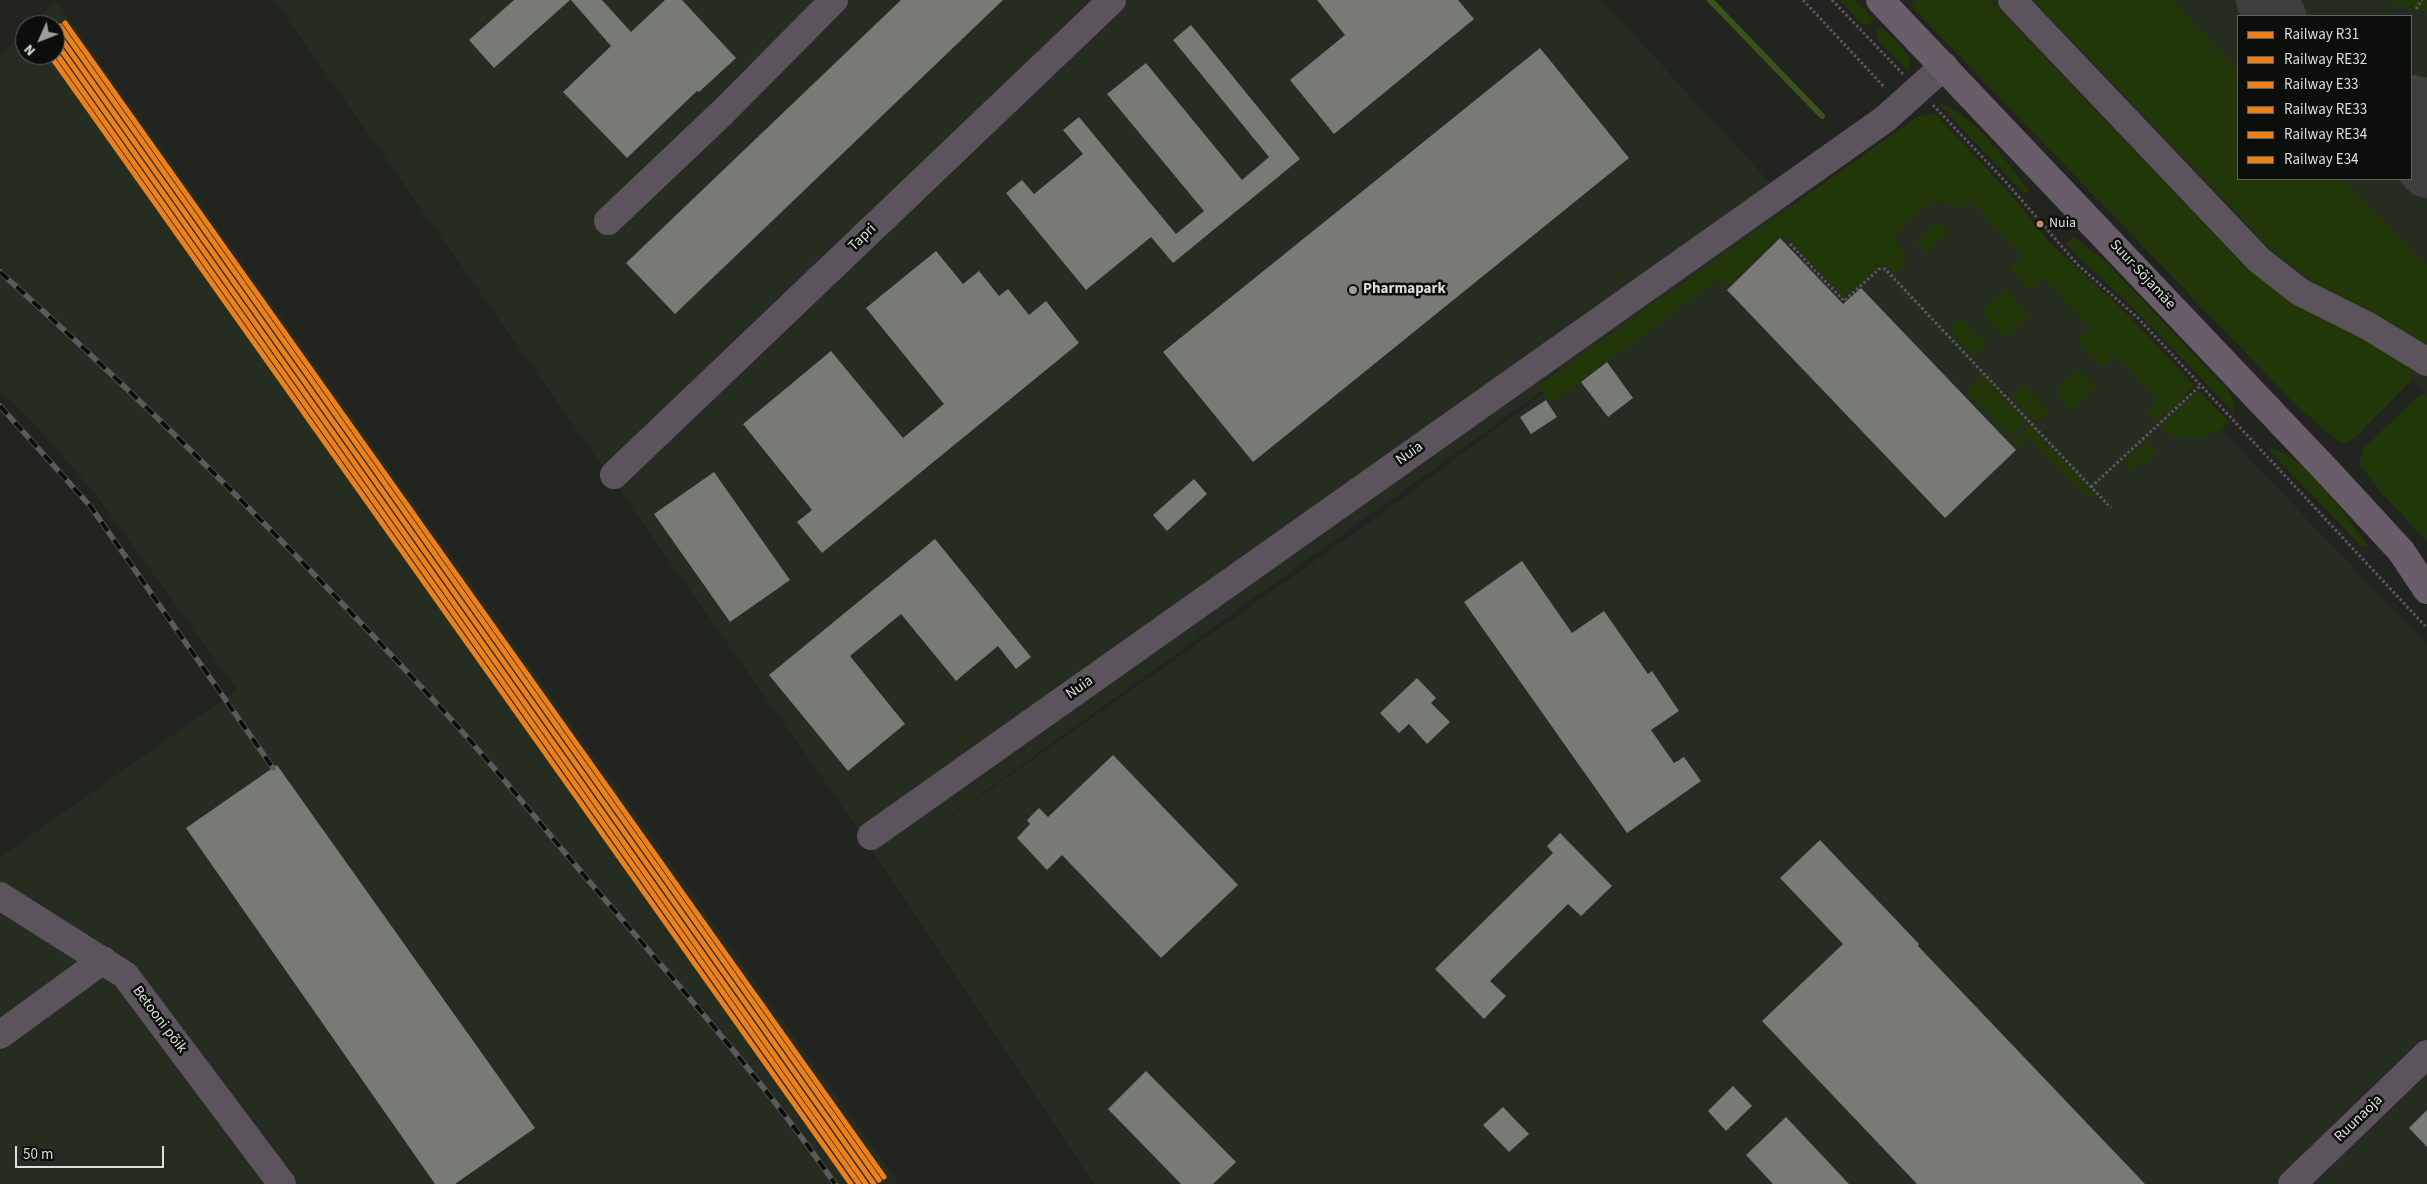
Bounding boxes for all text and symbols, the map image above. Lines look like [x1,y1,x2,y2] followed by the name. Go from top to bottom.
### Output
[15,15,65,65] north arrow
[2237,15,2412,180] legend
[2284,24,2359,45] text: Railway R31
[20,39,40,60] text: N
[2284,49,2367,70] text: Railway RE32
[2284,74,2359,95] text: Railway E33
[2284,99,2367,120] text: Railway RE33
[2284,124,2367,145] text: Railway RE34
[2284,149,2359,170] text: Railway E34
[2049,216,2076,232] place label: Nuia
[2035,219,2045,229] marker: Nuia
[845,221,881,255] street label: Tapri
[2105,237,2179,313] street label: Suur-Sõjamäe
[1363,281,1446,299] place label: Pharmapark
[1347,284,1359,296] marker: Pharmapark
[1393,438,1427,470] street label: Nuia
[1063,672,1097,704] street label: Nuia
[128,983,190,1057] street label: Betooni põik
[2331,1092,2387,1146] street label: Ruunaoja
[18,1136,166,1168] scale bar
[23,1144,53,1165] text: 50 m

